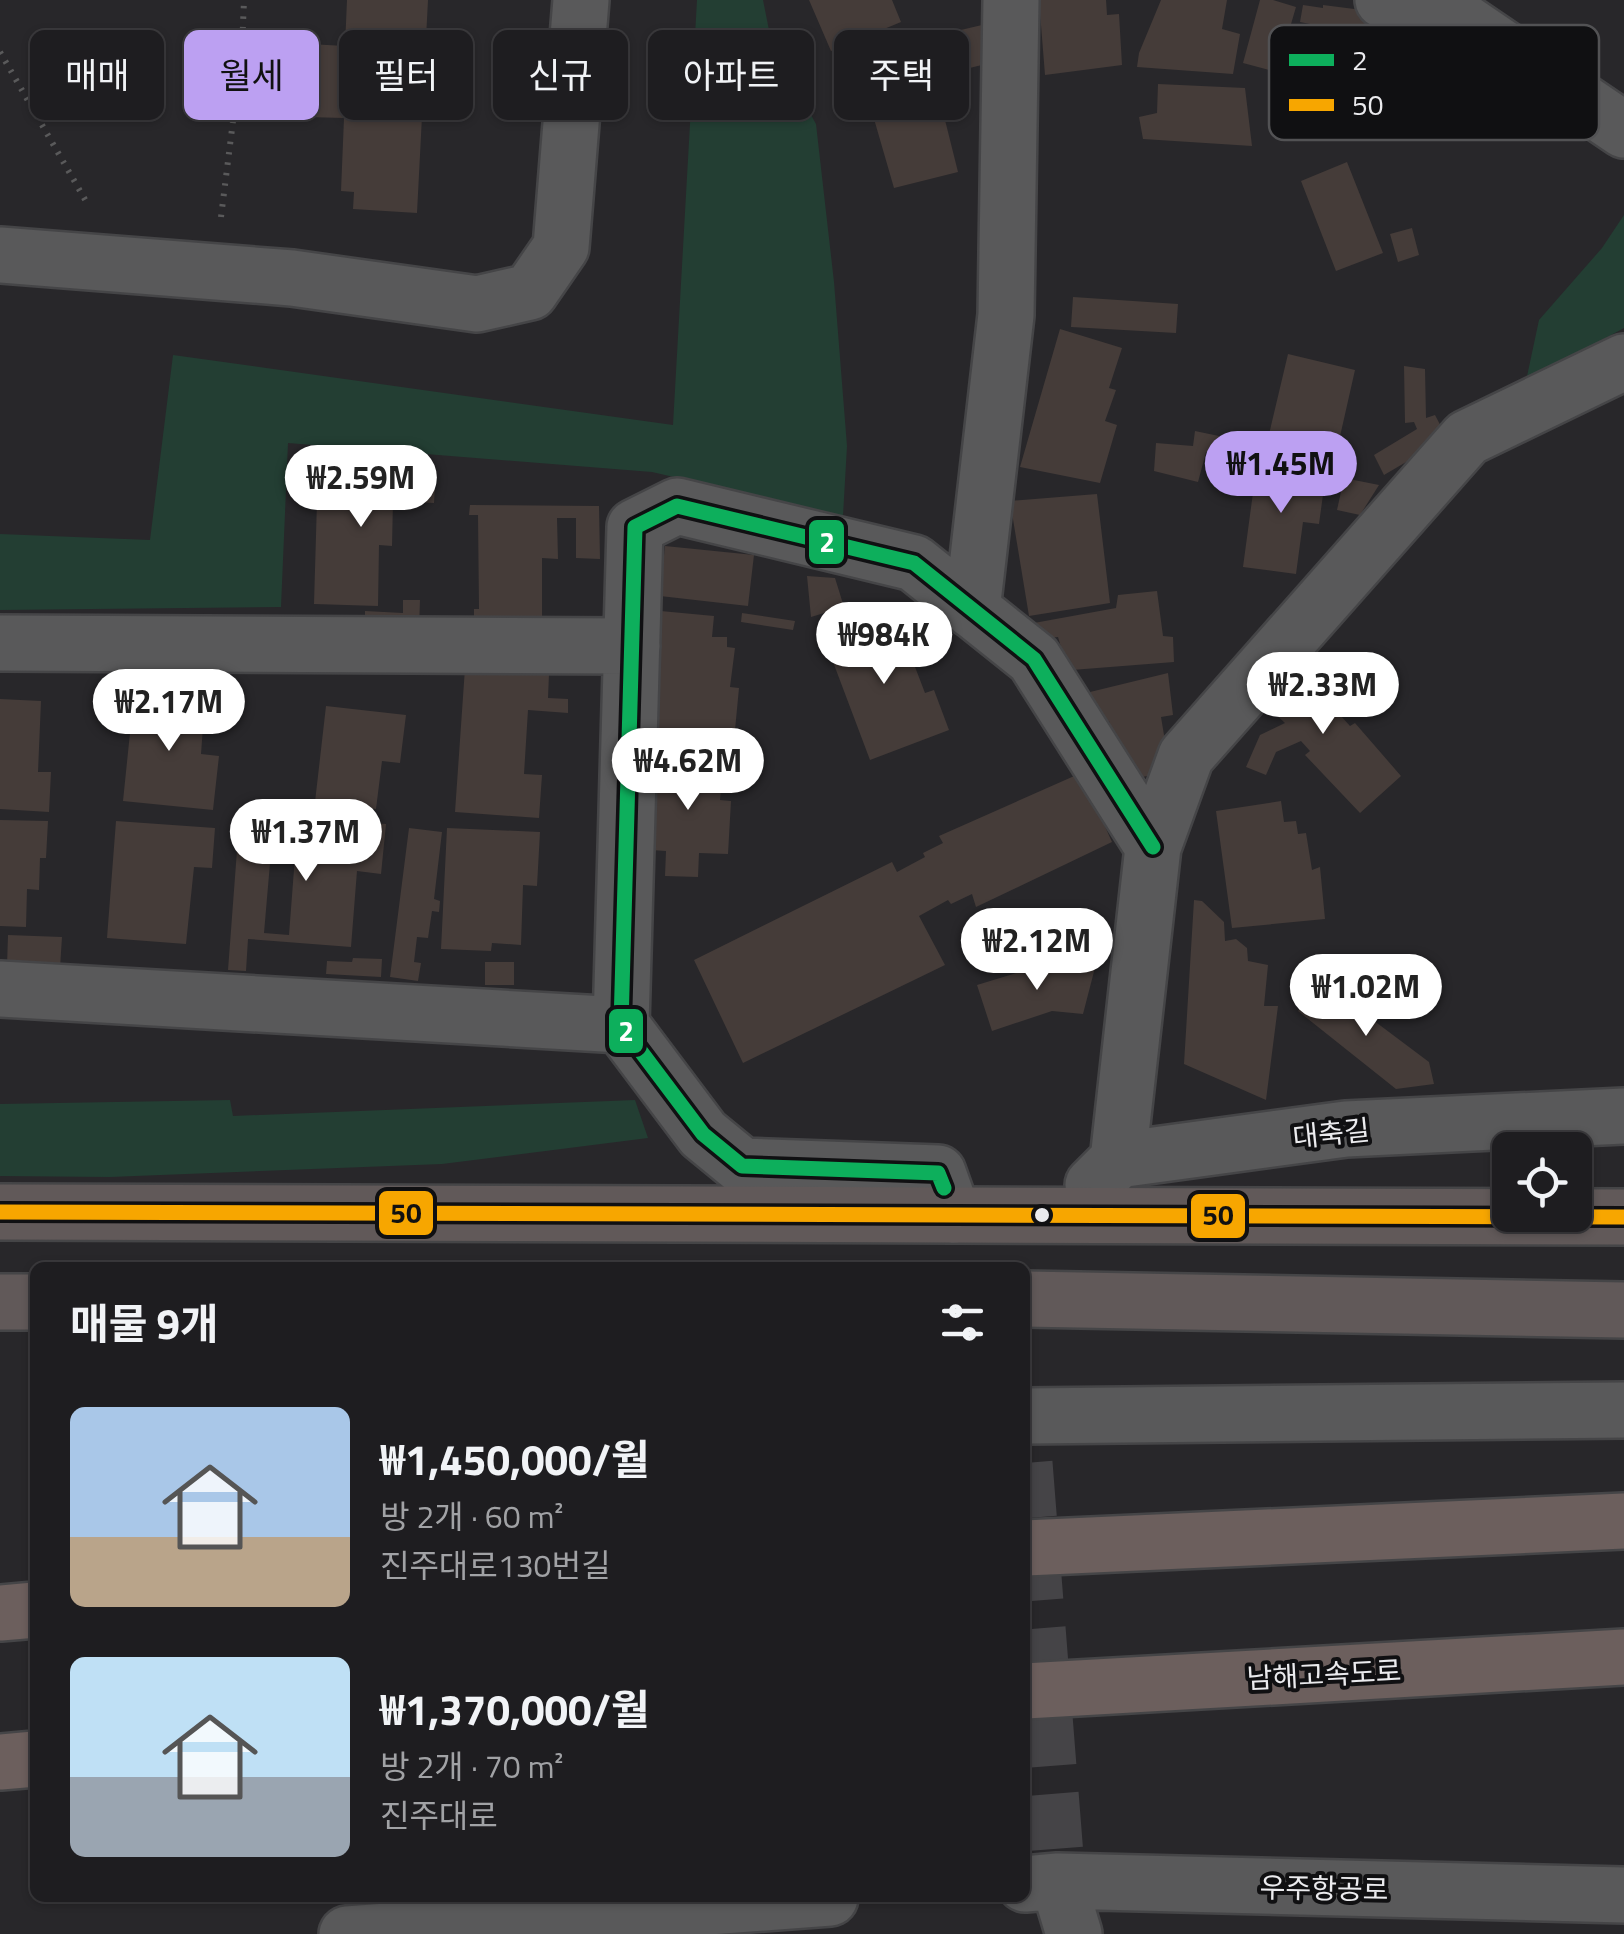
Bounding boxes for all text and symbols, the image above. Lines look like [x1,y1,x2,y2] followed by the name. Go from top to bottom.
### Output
[1269,25,1599,140] legend
[30,30,164,120] chip: 매매
[184,30,319,120] chip: 월세
[339,30,473,120] chip: 필터
[493,30,628,120] chip: 신규
[648,30,814,120] chip: 아파트
[834,30,969,120] chip: 주택
[1352,38,1368,81] text: 2
[1352,83,1383,126] text: 50
[1200,431,1362,516] pin: ₩1.45M
[1227,439,1335,487] text: ₩1.45M
[280,445,442,530] pin: ₩2.59M
[307,453,415,501] text: ₩2.59M
[807,518,846,566] line badge: 2
[819,520,835,563] text: 2
[814,602,954,687] pin: ₩984K
[838,610,930,658] text: ₩984K
[1242,652,1404,737] pin: ₩2.33M
[1269,660,1377,708] text: ₩2.33M
[88,669,250,754] pin: ₩2.17M
[115,677,223,725] text: ₩2.17M
[607,728,769,813] pin: ₩4.62M
[634,736,742,784] text: ₩4.62M
[225,799,387,884] pin: ₩1.37M
[252,807,360,855] text: ₩1.37M
[956,908,1118,993] pin: ₩2.12M
[983,916,1091,964] text: ₩2.12M
[1285,954,1447,1039] pin: ₩1.02M
[1312,962,1420,1010] text: ₩1.02M
[607,1007,645,1055] line badge: 2
[618,1009,634,1052] text: 2
[1290,1108,1372,1158] street label: 대축길
[1492,1132,1592,1232] map controls
[1492,1132,1592,1232] button: locate
[377,1189,435,1237] line badge: 50
[390,1191,422,1234] text: 50
[1189,1192,1247,1240] line badge: 50
[1202,1193,1234,1236] text: 50
[1032,1205,1052,1225] unlabelled marker
[70,1291,219,1355] text: 매물 9개
[935,1295,990,1350] icon: filters
[380,1427,650,1491] text: ₩1,450,000/월
[150,1447,270,1567] icon: home
[380,1492,563,1540] text: 방 2개 · 60 m²
[380,1541,610,1589] text: 진주대로130번길
[1246,1648,1402,1700] street label: 남해고속도로
[380,1677,650,1741] text: ₩1,370,000/월
[150,1697,270,1817] icon: home
[380,1742,563,1790] text: 방 2개 · 70 m²
[380,1791,498,1839] text: 진주대로
[1259,1865,1389,1911] street label: 우주항공로

